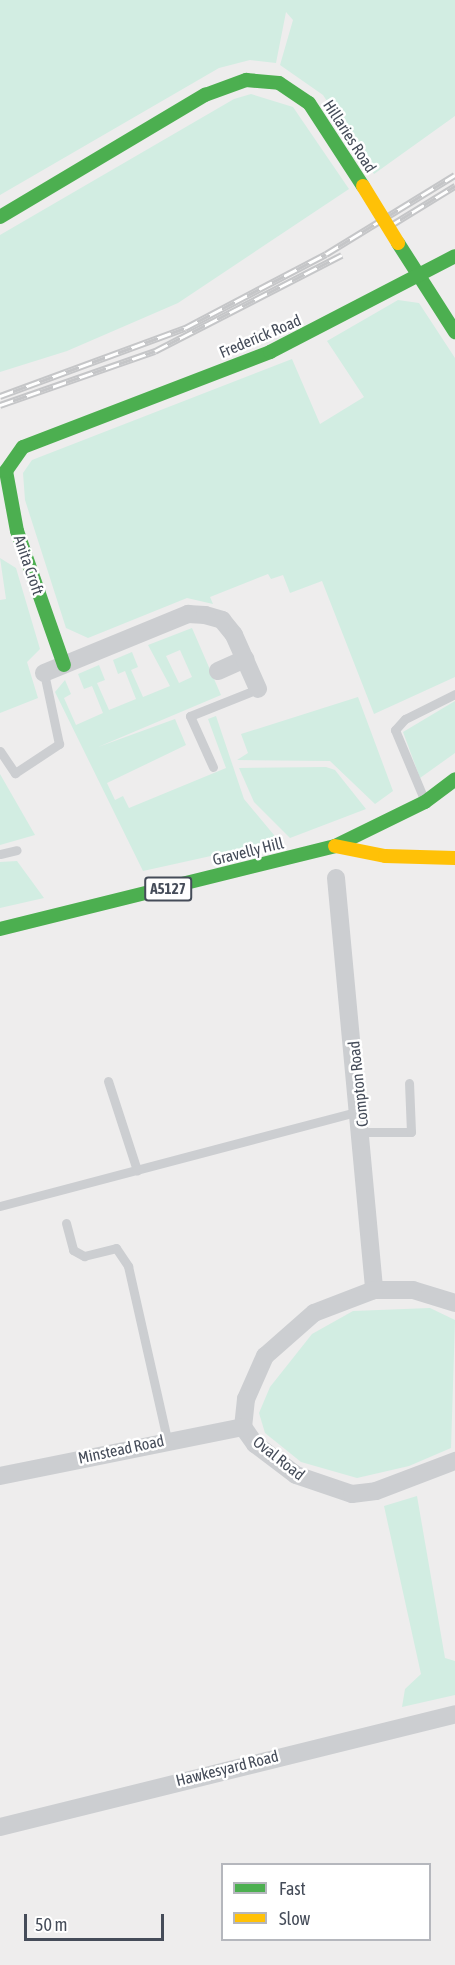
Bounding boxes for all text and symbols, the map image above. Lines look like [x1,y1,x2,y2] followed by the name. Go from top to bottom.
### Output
[319,96,381,176] street label: Hillaries Road
[216,310,304,362] street label: Frederick Road
[10,533,48,597] street label: Anita Croft
[210,833,286,869] street label: Gravelly Hill
[144,877,192,901] road number: A5127
[344,1040,372,1128] street label: Compton Road
[76,1431,166,1467] street label: Minstead Road
[249,1432,309,1484] street label: Oval Road
[174,1746,280,1790] street label: Hawkesyard Road
[221,1863,431,1941] legend
[279,1878,306,1899] text: Fast
[27,1902,166,1940] scale bar
[279,1908,310,1929] text: Slow
[35,1914,67,1935] text: 50 m

